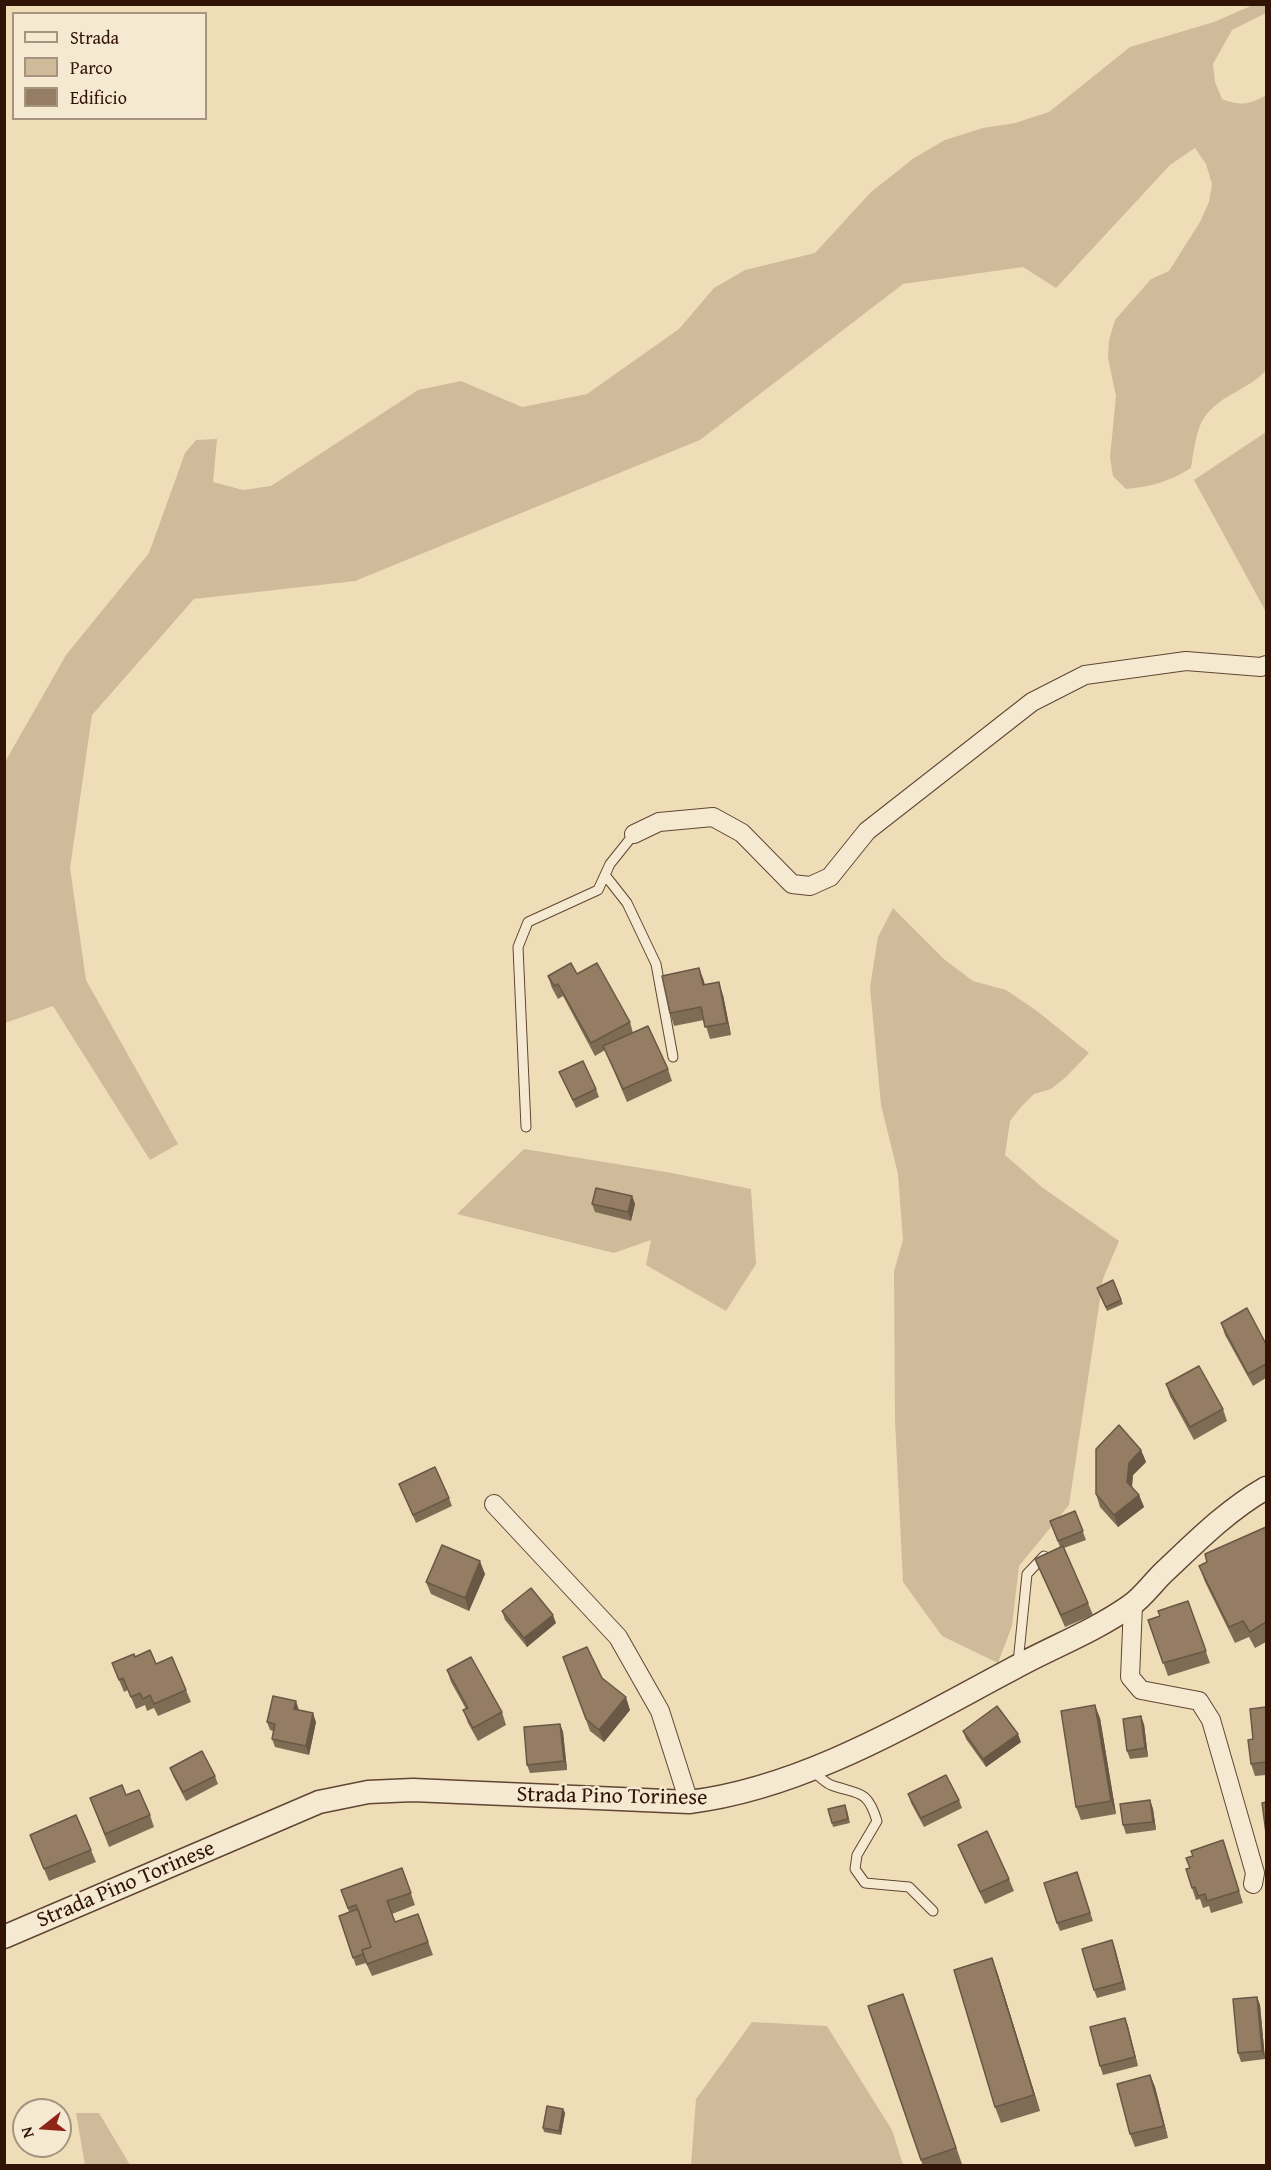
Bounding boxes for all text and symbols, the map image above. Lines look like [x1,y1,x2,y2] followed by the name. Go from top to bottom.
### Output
[12,12,207,120] legend
[70,24,119,51] text: Strada
[70,54,113,81] text: Parco
[70,84,127,111] text: Edificio
[516,1782,708,1812] street label: Strada Pino Torinese
[33,1836,219,1934] street label: Strada Pino Torinese
[12,2098,72,2158] north arrow
[14,2124,40,2141] text: N

